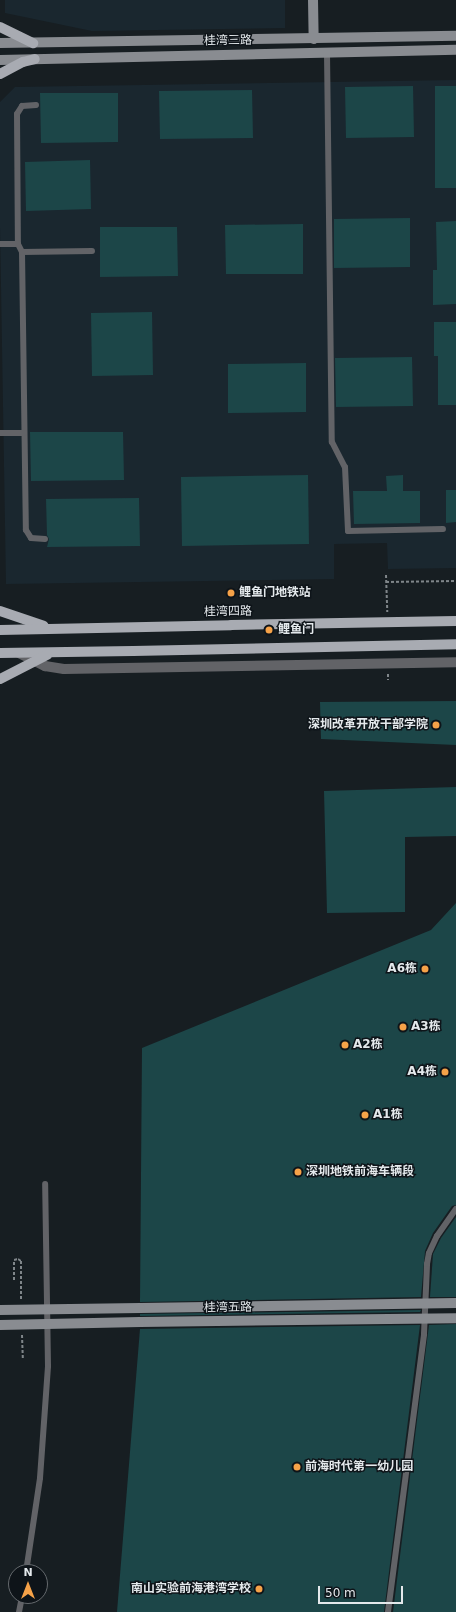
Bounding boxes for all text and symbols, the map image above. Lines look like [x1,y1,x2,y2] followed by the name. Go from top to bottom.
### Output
[204,33,252,49] street label: 桂湾三路
[239,586,311,600] place label: 鲤鱼门地铁站
[226,588,236,598] marker: 鲤鱼门地铁站
[204,604,252,620] street label: 桂湾四路
[278,623,314,637] place label: 鲤鱼门
[263,624,275,636] marker: 鲤鱼门
[308,718,428,732] place label: 深圳改革开放干部学院
[431,720,441,730] marker: 深圳改革开放干部学院
[387,962,417,976] place label: A6栋
[420,964,430,974] marker: A6栋
[411,1020,441,1034] place label: A3栋
[398,1022,408,1032] marker: A3栋
[353,1038,383,1052] place label: A2栋
[340,1040,350,1050] marker: A2栋
[407,1065,437,1079] place label: A4栋
[440,1067,450,1077] marker: A4栋
[373,1108,403,1122] place label: A1栋
[360,1110,370,1120] marker: A1栋
[306,1165,414,1179] place label: 深圳地铁前海车辆段
[293,1167,303,1177] marker: 深圳地铁前海车辆段
[204,1300,252,1316] street label: 桂湾五路
[305,1460,413,1474] place label: 前海时代第一幼儿园
[292,1462,302,1472] marker: 前海时代第一幼儿园
[8,1564,48,1604] north arrow
[23,1566,33,1579] text: N
[320,1578,405,1604] scale bar
[131,1582,251,1596] place label: 南山实验前海港湾学校
[254,1584,264,1594] marker: 南山实验前海港湾学校
[325,1586,356,1600] text: 50 m

